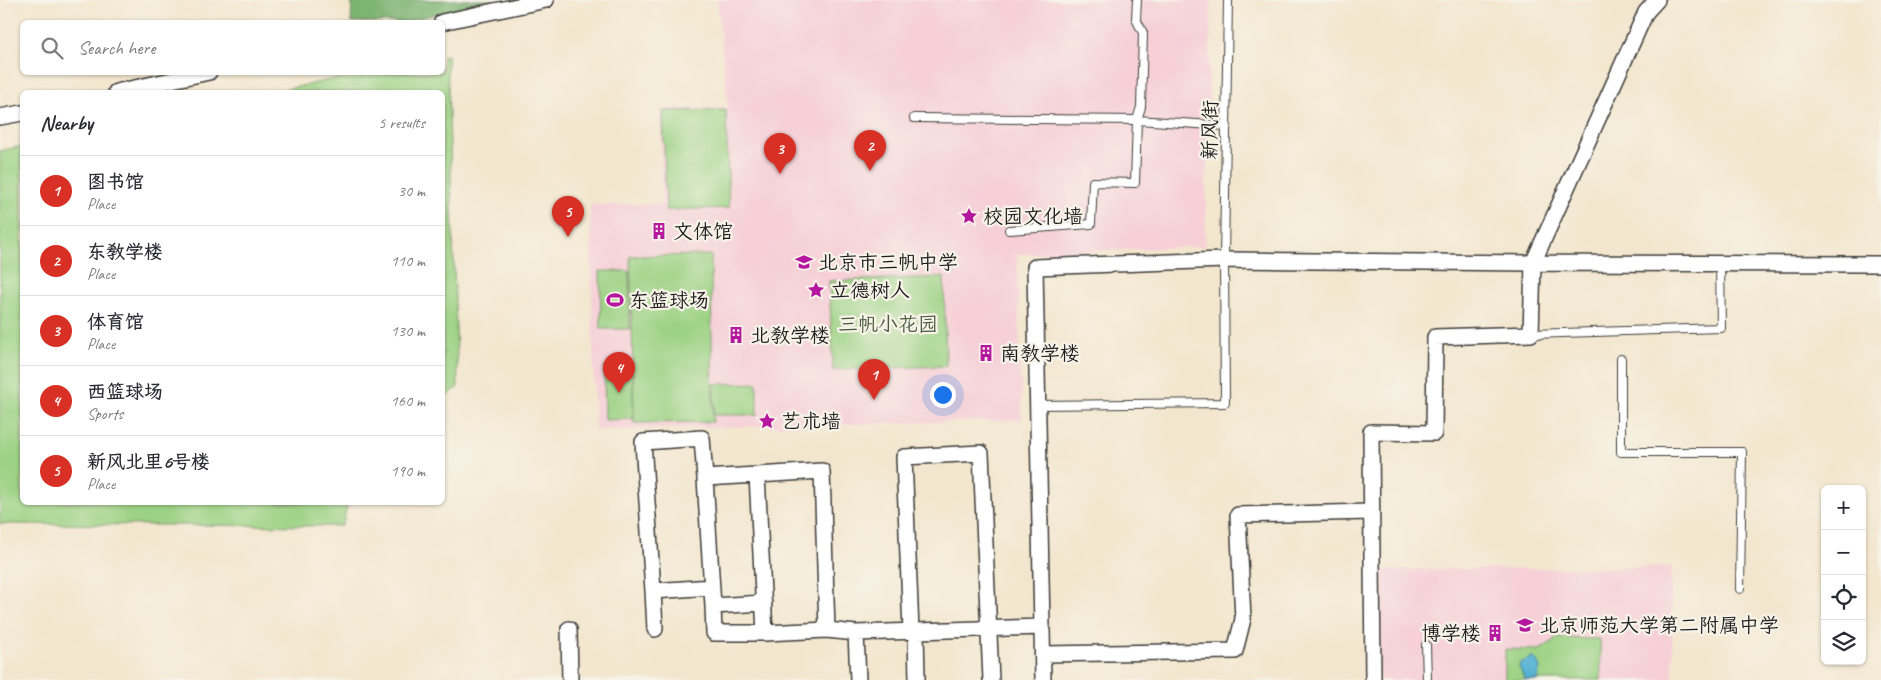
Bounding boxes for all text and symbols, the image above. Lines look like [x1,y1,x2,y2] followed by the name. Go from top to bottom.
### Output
[20,20,445,75] search box
[38,34,66,62] icon: search
[78,36,155,60] text: Search here
[1197,100,1223,160] street label: 新风街
[40,110,93,136] text: Nearby
[378,113,425,133] text: 5 results
[854,130,886,171] pin: 2
[764,133,796,174] pin: 3
[87,170,144,194] text: 图书馆
[52,181,60,201] text: 1
[398,181,425,201] text: 30 m
[87,194,115,214] text: Place
[552,196,584,237] pin: 5
[983,204,1083,229] place label: 校园文化墙
[959,206,979,226] place icon: 校园文化墙
[673,219,733,244] place label: 文体馆
[649,221,669,241] building icon: 文体馆
[87,240,163,264] text: 东教学楼
[818,250,958,275] place label: 北京市三帆中学
[52,251,60,271] text: 2
[391,251,425,271] text: 110 m
[794,252,814,272] school or university icon: 北京市三帆中学
[87,264,115,284] text: Place
[830,278,910,303] place label: 立德树人
[806,280,826,300] place icon: 立德树人
[629,288,709,313] place label: 东篮球场
[605,290,625,310] sports icon: 东篮球场
[87,310,144,334] text: 体育馆
[838,312,938,337] park label: 三帆小花园
[52,321,60,341] text: 3
[391,321,425,341] text: 130 m
[750,323,830,348] place label: 北教学楼
[726,325,746,345] building icon: 北教学楼
[87,334,115,354] text: Place
[1000,341,1080,366] place label: 南教学楼
[976,343,996,363] building icon: 南教学楼
[603,352,635,393] pin: 4
[858,359,890,400] pin: 1
[87,380,163,404] text: 西篮球场
[930,382,956,408] your location
[52,391,60,411] text: 4
[391,391,425,411] text: 160 m
[87,404,123,424] text: Sports
[781,409,841,434] place label: 艺术墙
[757,411,777,431] place icon: 艺术墙
[87,450,210,474] text: 新风北里6号楼
[53,461,59,481] text: 5
[391,461,425,481] text: 190 m
[87,474,115,494] text: Place
[1821,485,1866,665] map controls
[1821,485,1866,530] button: +
[1821,530,1866,575] button: −
[1821,575,1866,620] button: locate
[1539,613,1779,638] place label: 北京师范大学第二附属中学
[1515,615,1535,635] school or university icon: 北京师范大学第二附属中学
[1821,620,1866,665] button: layers
[1421,621,1481,646] place label: 博学楼
[1485,623,1505,643] building icon: 博学楼

